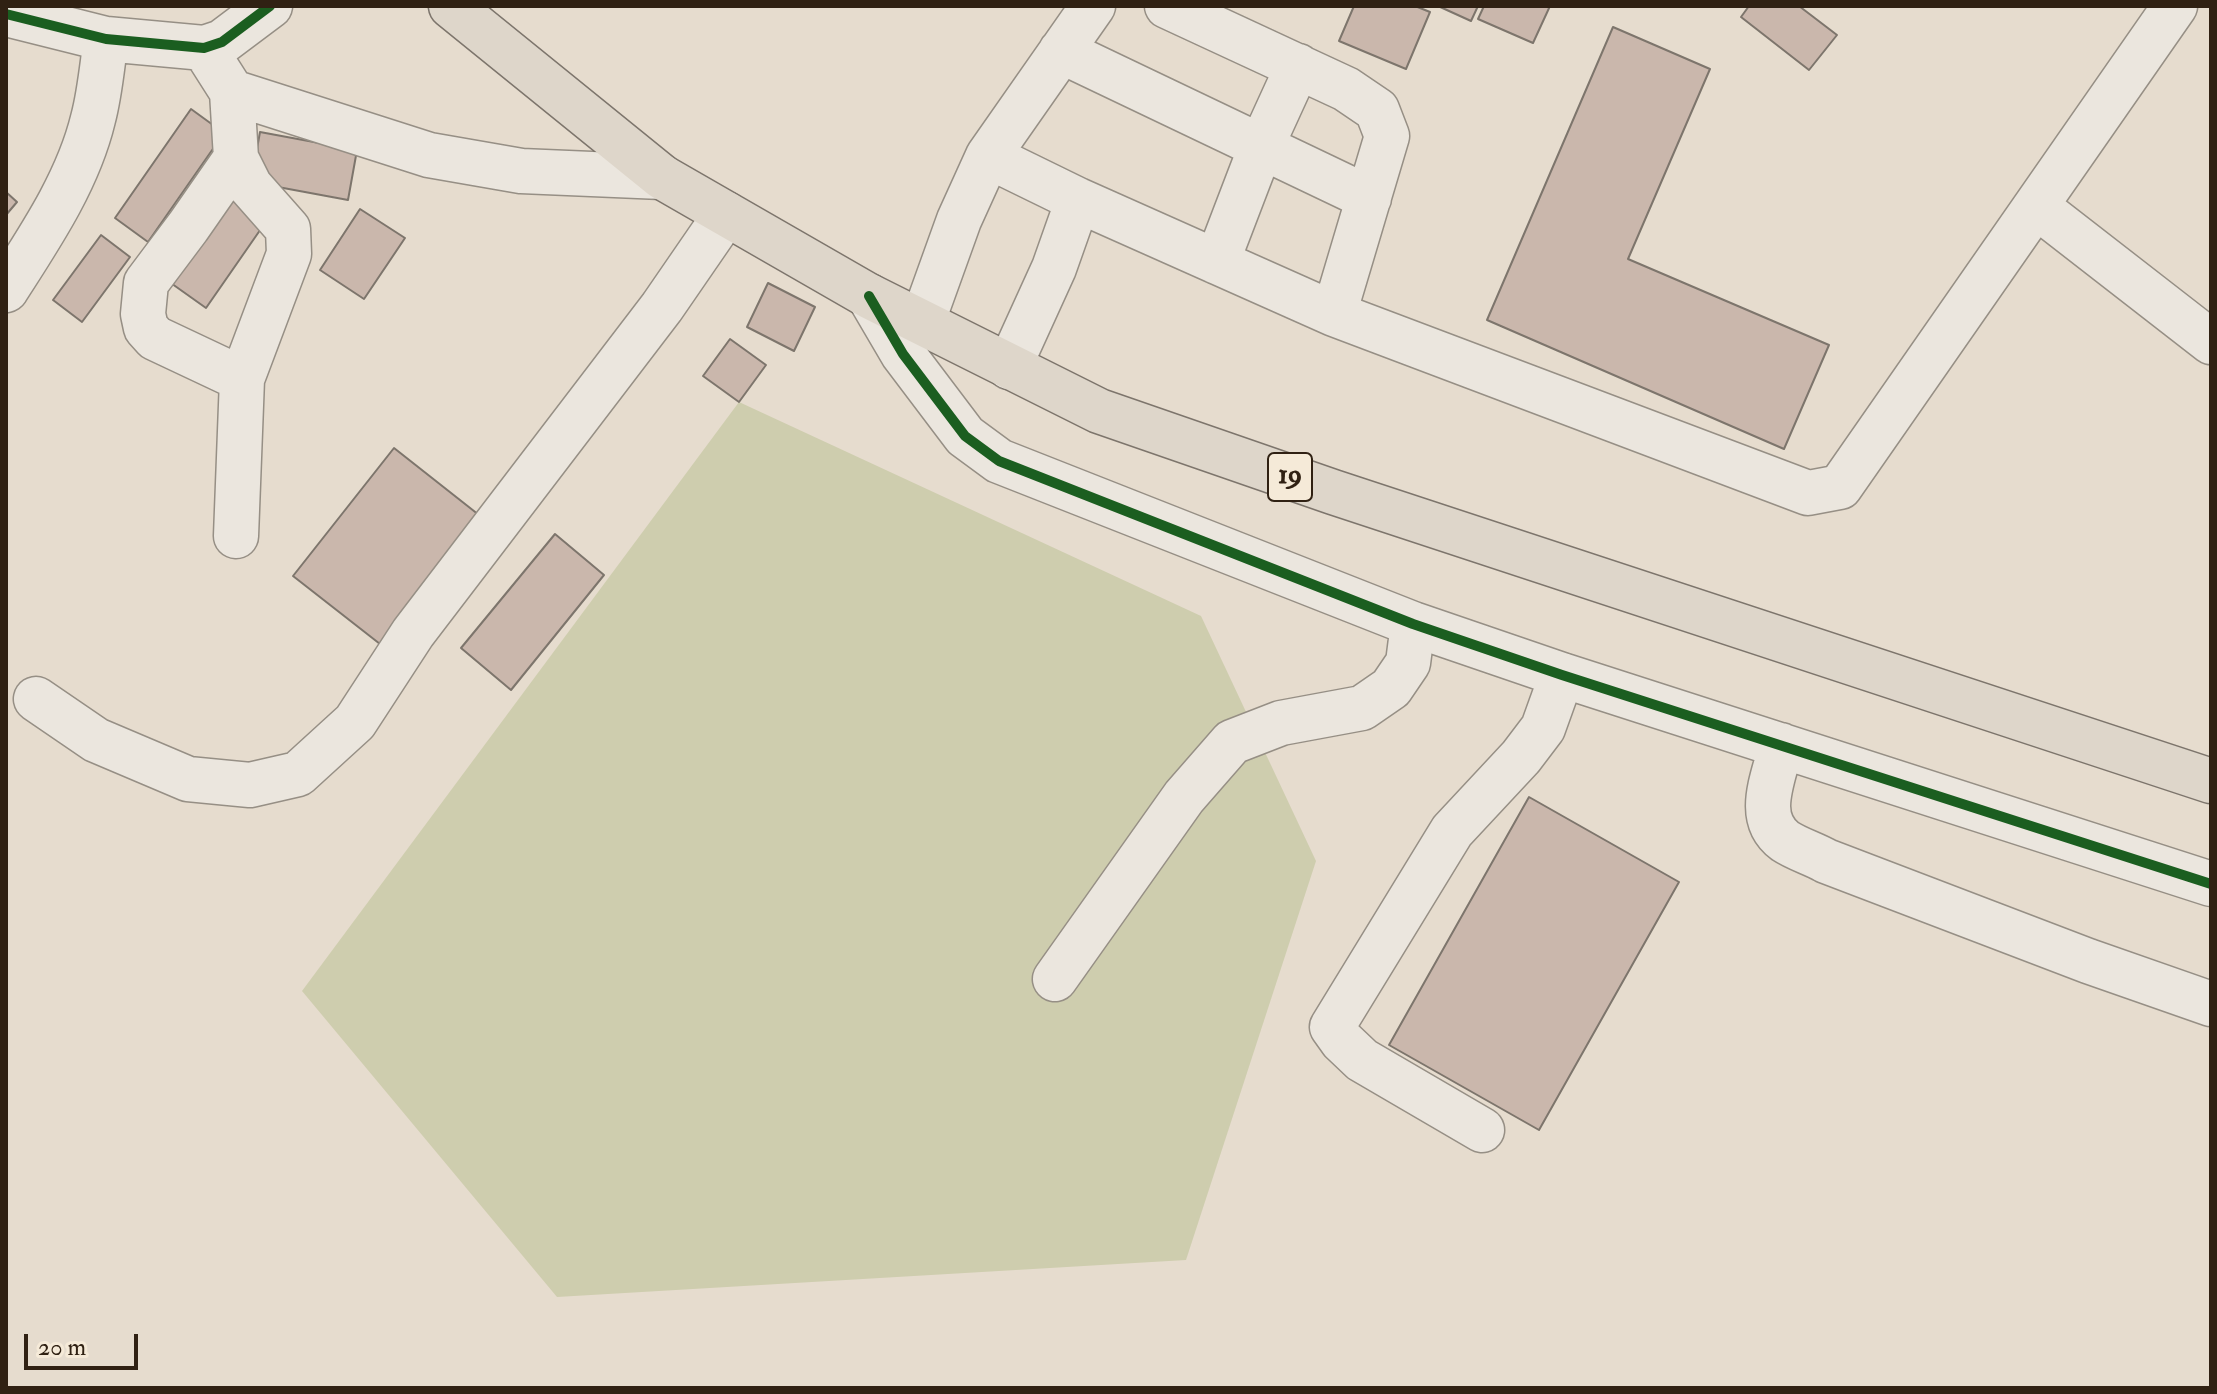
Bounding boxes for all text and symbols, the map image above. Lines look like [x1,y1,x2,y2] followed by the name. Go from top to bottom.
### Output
[1268,453,1312,501] road number: 19
[28,1318,142,1368] scale bar
[38,1332,86,1363] text: 20 m

